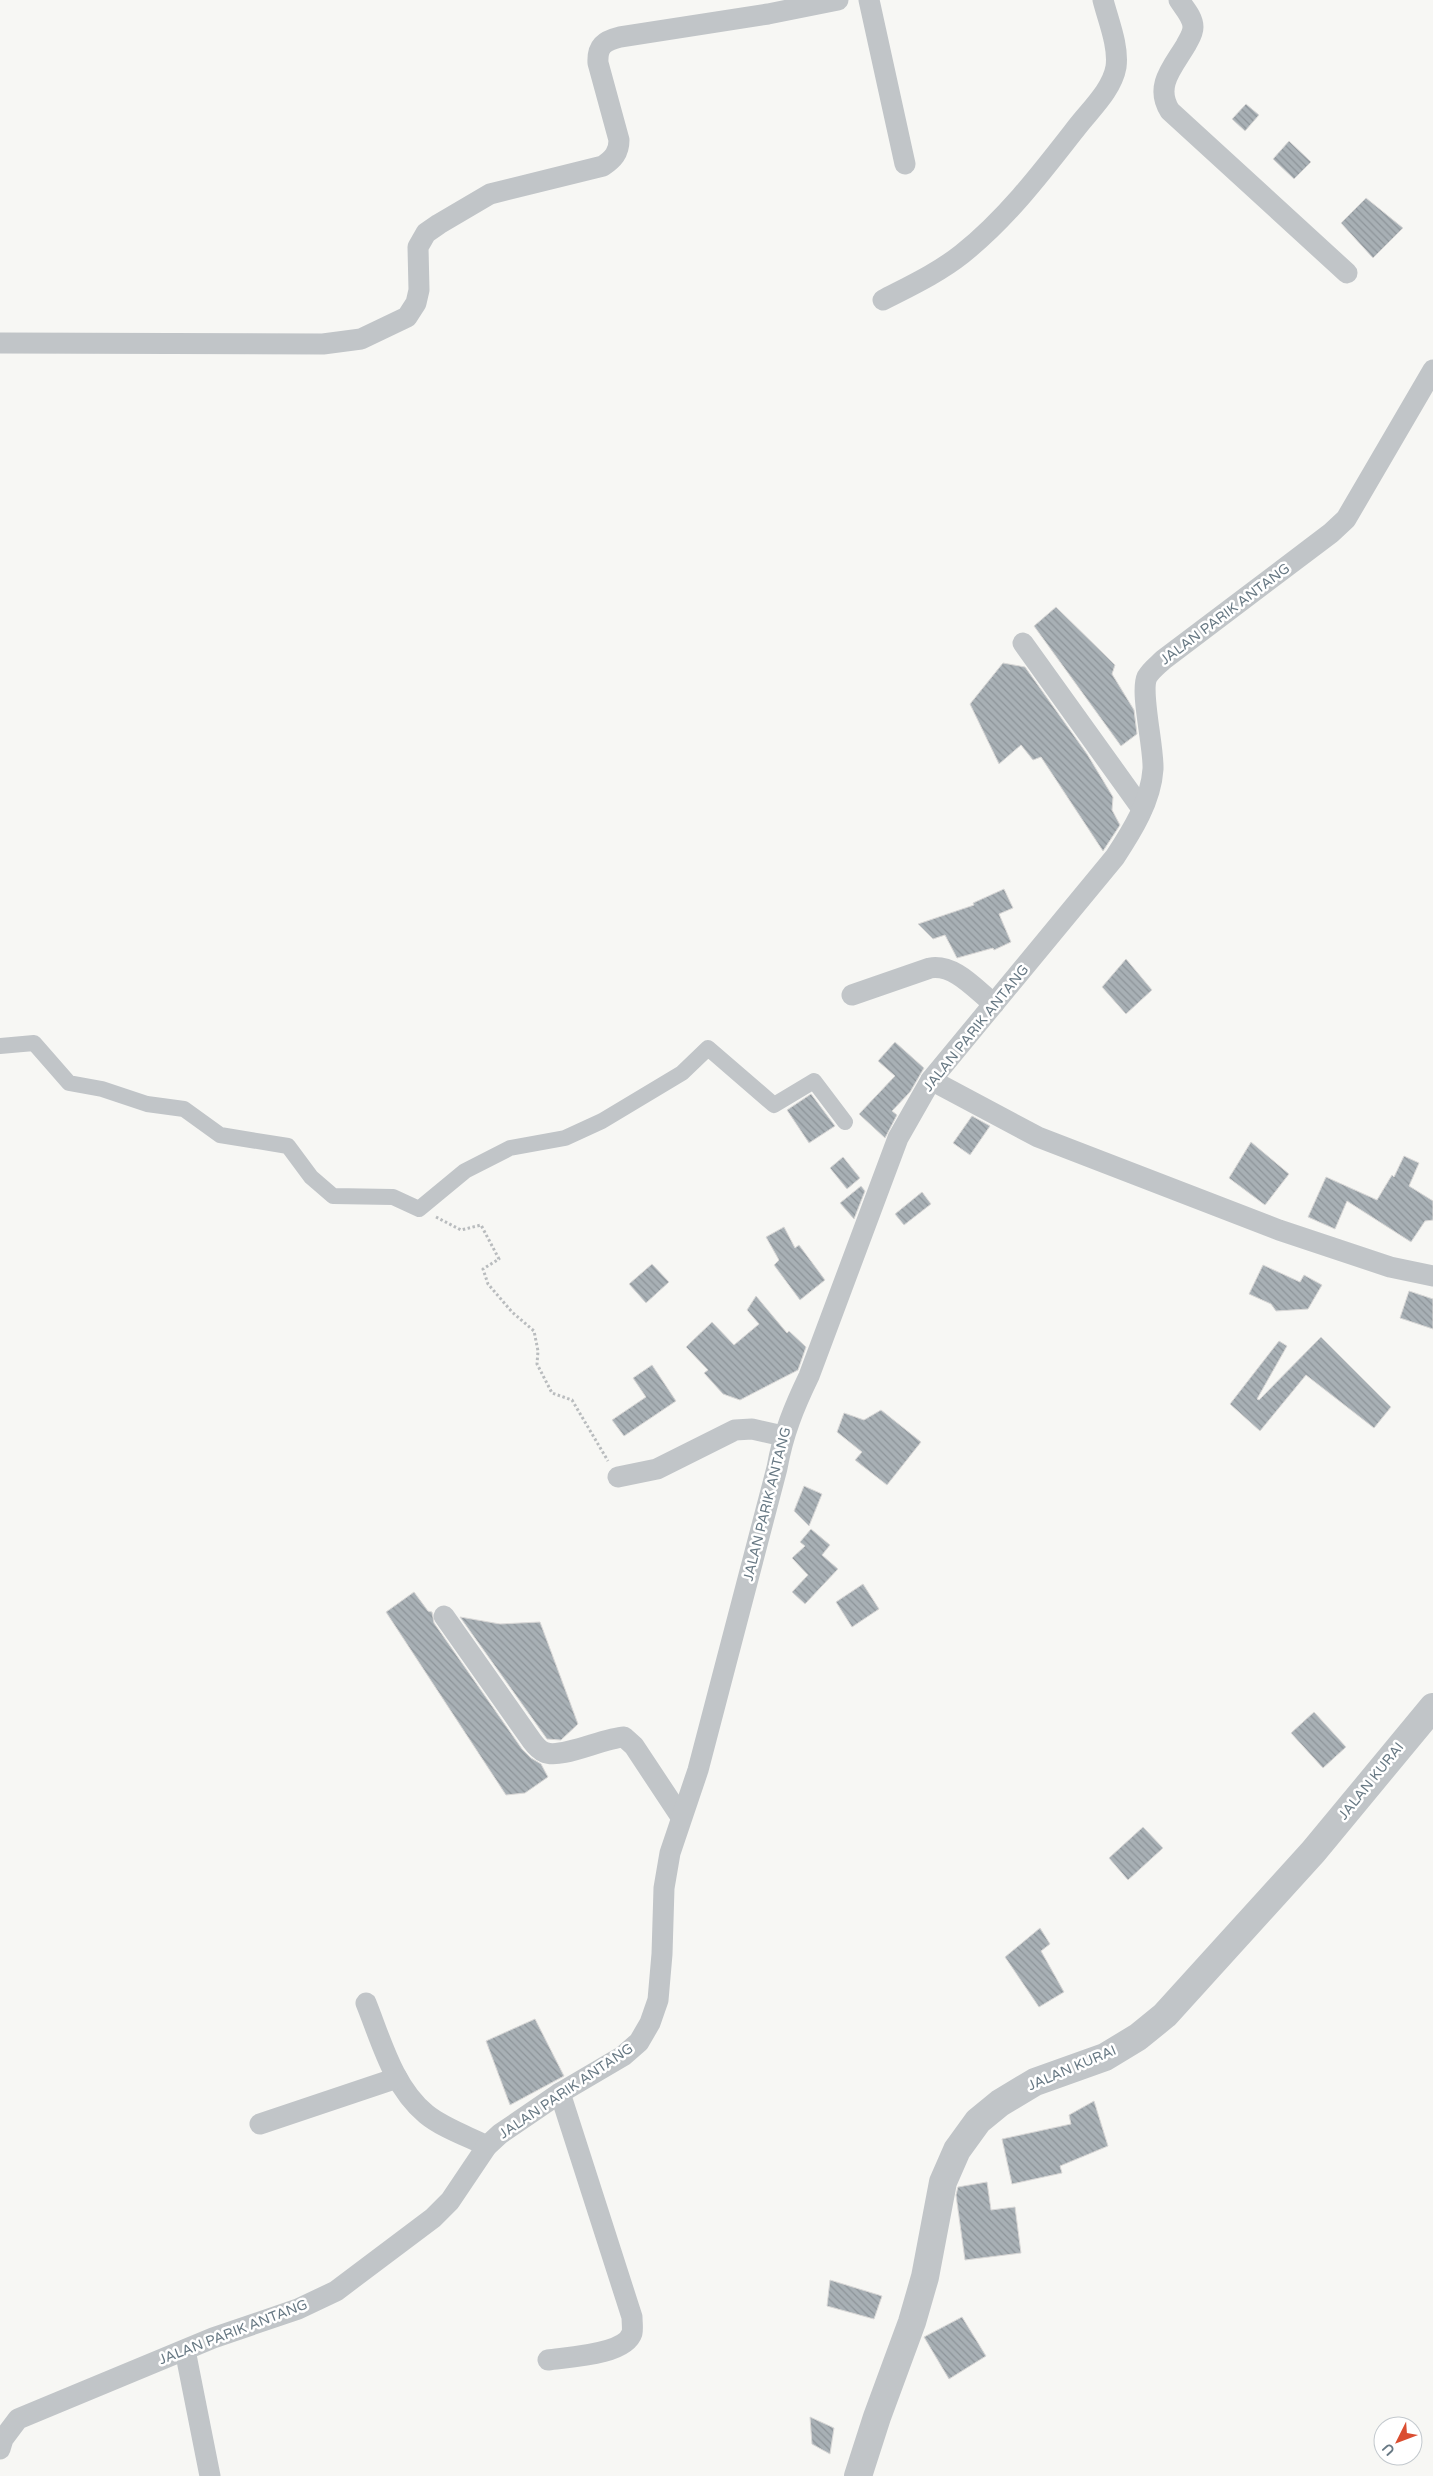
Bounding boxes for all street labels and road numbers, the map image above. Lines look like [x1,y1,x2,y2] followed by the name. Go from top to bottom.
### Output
[1157,560,1293,668] street label: JALAN PARIK ANTANG
[920,961,1032,1095] street label: JALAN PARIK ANTANG
[740,1425,794,1583] street label: JALAN PARIK ANTANG
[1335,1739,1407,1823] street label: JALAN KURAI
[496,2040,636,2142] street label: JALAN PARIK ANTANG
[1025,2042,1119,2094] street label: JALAN KURAI
[156,2296,310,2368] street label: JALAN PARIK ANTANG

